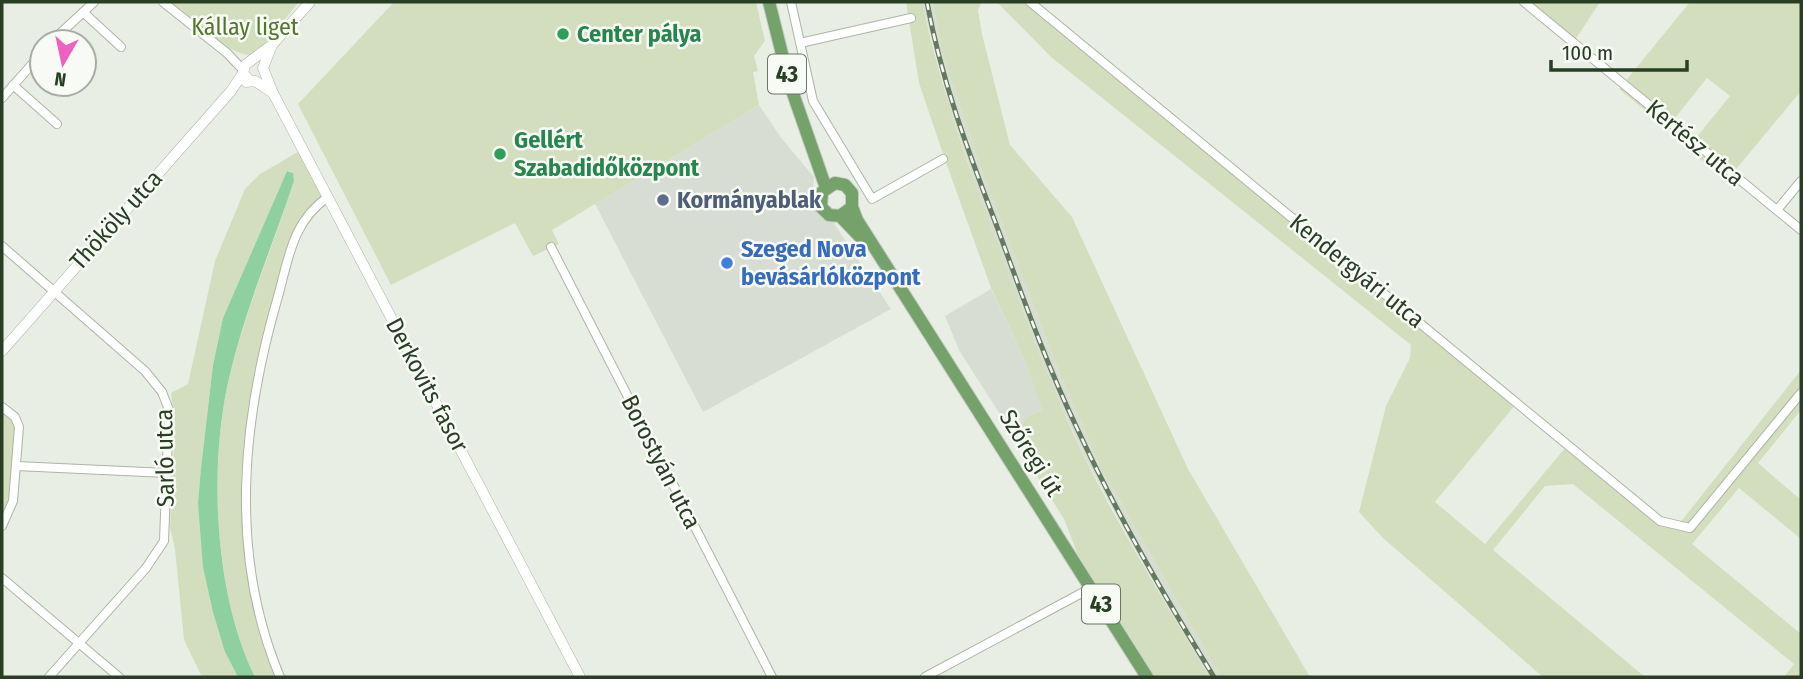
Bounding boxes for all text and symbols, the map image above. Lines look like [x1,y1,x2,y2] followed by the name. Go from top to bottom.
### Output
[191,13,299,41] park label: Kállay liget
[577,20,702,48] place label: Center pálya
[555,26,571,42] marker: Center pálya
[28,28,98,98] north arrow
[1551,28,1688,72] scale bar
[1562,40,1613,66] text: 100 m
[768,54,806,94] road number: 43
[53,67,68,92] text: N
[1640,94,1750,192] street label: Kertész utca
[514,126,700,182] place label: Gellért Szabadidőközpont
[492,146,508,162] marker: Gellért Szabadidőközpont
[64,164,168,276] street label: Thököly utca
[677,186,822,214] place label: Kormányablak
[655,192,671,208] marker: Kormányablak
[1284,208,1430,334] street label: Kendergyári utca
[741,235,921,291] place label: Szeged Nova bevásárlóközpont
[719,255,735,271] marker: Szeged Nova bevásárlóközpont
[380,313,474,457] street label: Derkovits fasor
[615,390,707,534] street label: Borostyán utca
[994,405,1069,501] street label: Szőregi út
[150,409,180,507] street label: Sarló utca
[1082,584,1120,624] road number: 43

